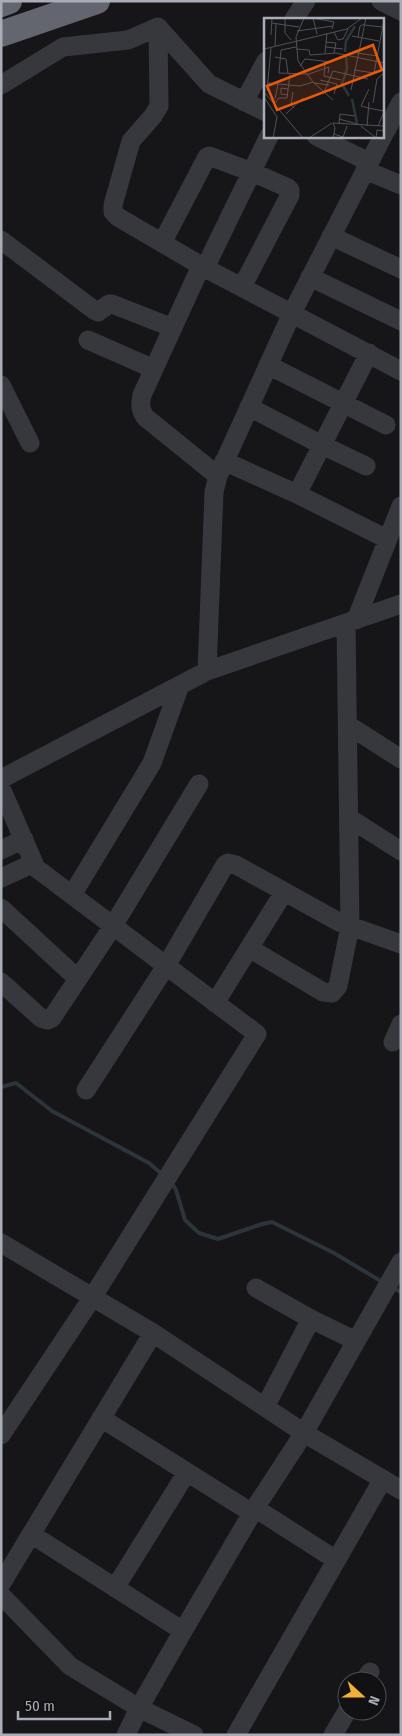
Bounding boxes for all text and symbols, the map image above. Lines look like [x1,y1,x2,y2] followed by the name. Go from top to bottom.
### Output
[264,18,384,138] inset map
[337,1671,387,1721] north arrow
[18,1688,110,1720] scale bar
[364,1694,383,1707] text: N
[25,1697,55,1715] text: 50 m

